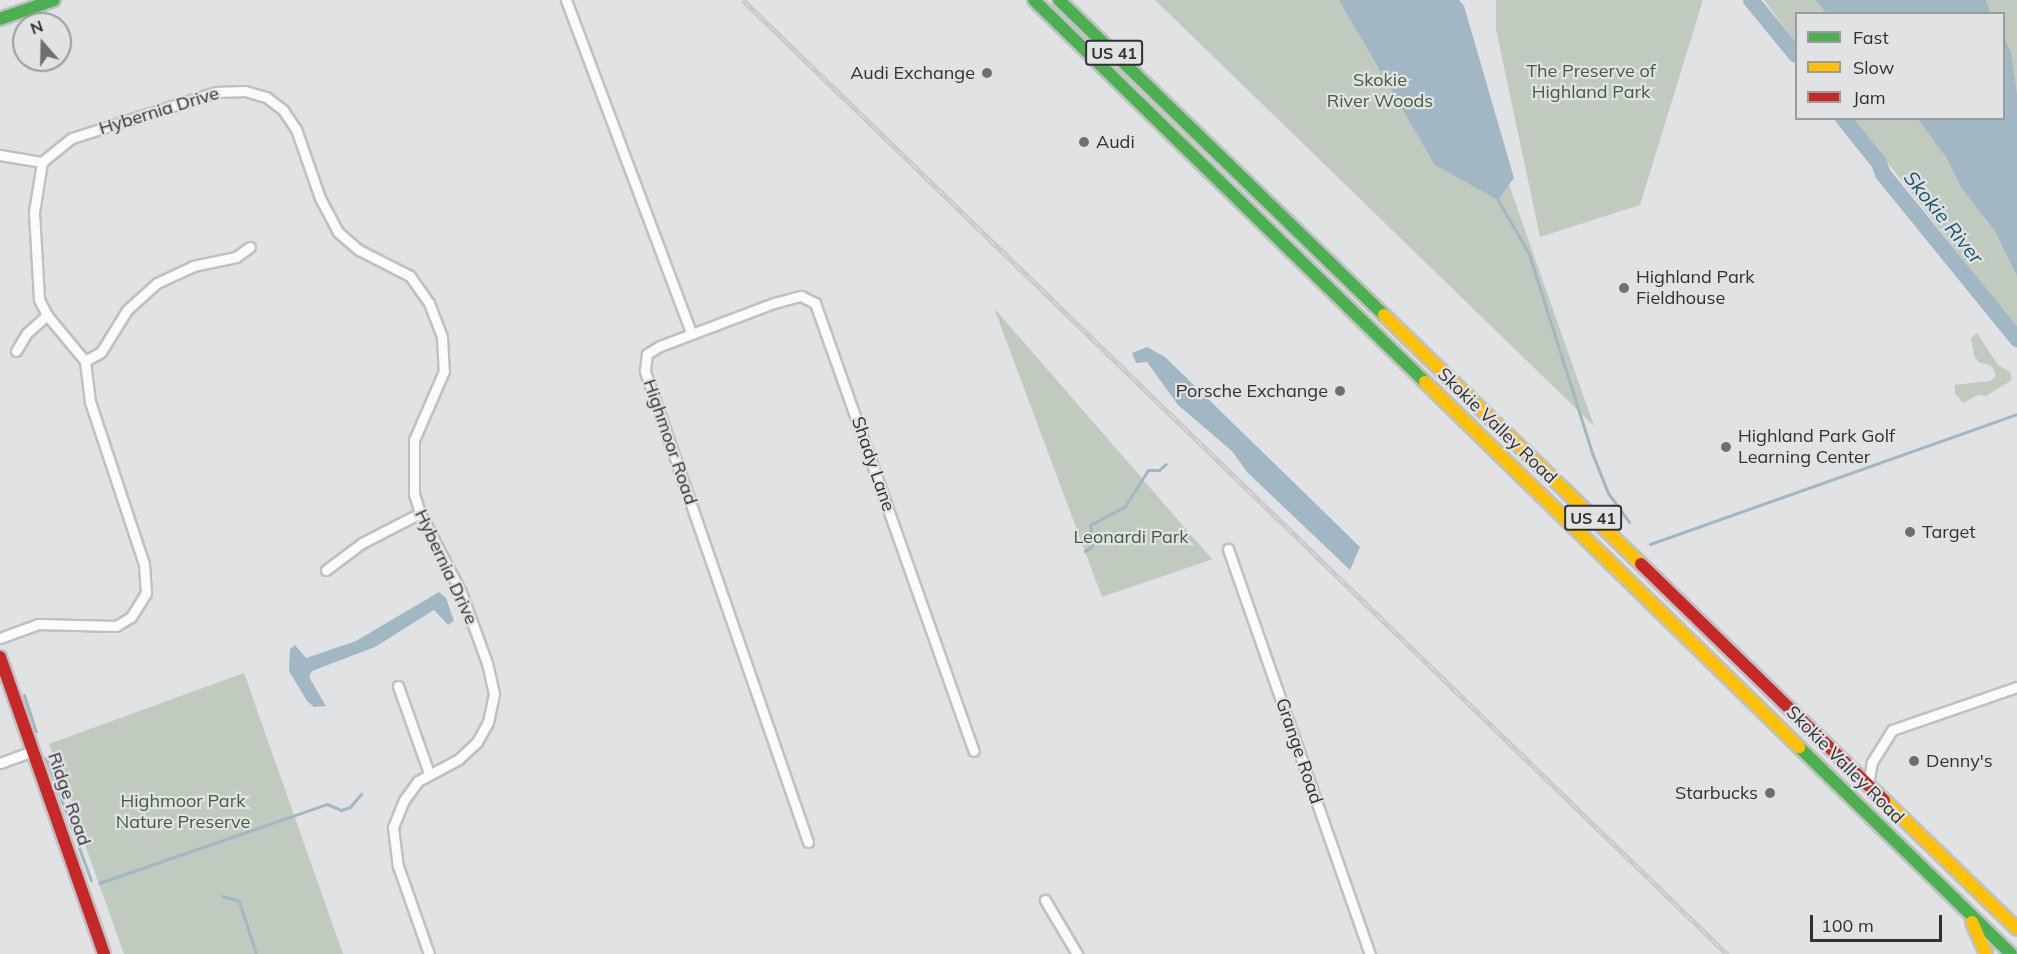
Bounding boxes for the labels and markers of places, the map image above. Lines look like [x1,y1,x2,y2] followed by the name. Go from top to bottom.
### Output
[850,62,975,84] place label: Audi Exchange
[980,66,994,80] marker: Audi Exchange
[1096,131,1135,153] place label: Audi
[1077,135,1091,149] marker: Audi
[1636,267,1754,310] place label: Highland Park Fieldhouse
[1617,281,1631,295] marker: Highland Park Fieldhouse
[1176,380,1328,402] place label: Porsche Exchange
[1333,384,1347,398] marker: Porsche Exchange
[1738,426,1895,468] place label: Highland Park Golf Learning Center
[1719,440,1733,454] marker: Highland Park Golf Learning Center
[1922,521,1976,543] place label: Target
[1903,525,1917,539] marker: Target
[1926,750,1993,772] place label: Denny's
[1907,754,1921,768] marker: Denny's
[1675,782,1758,804] place label: Starbucks
[1763,786,1777,800] marker: Starbucks

